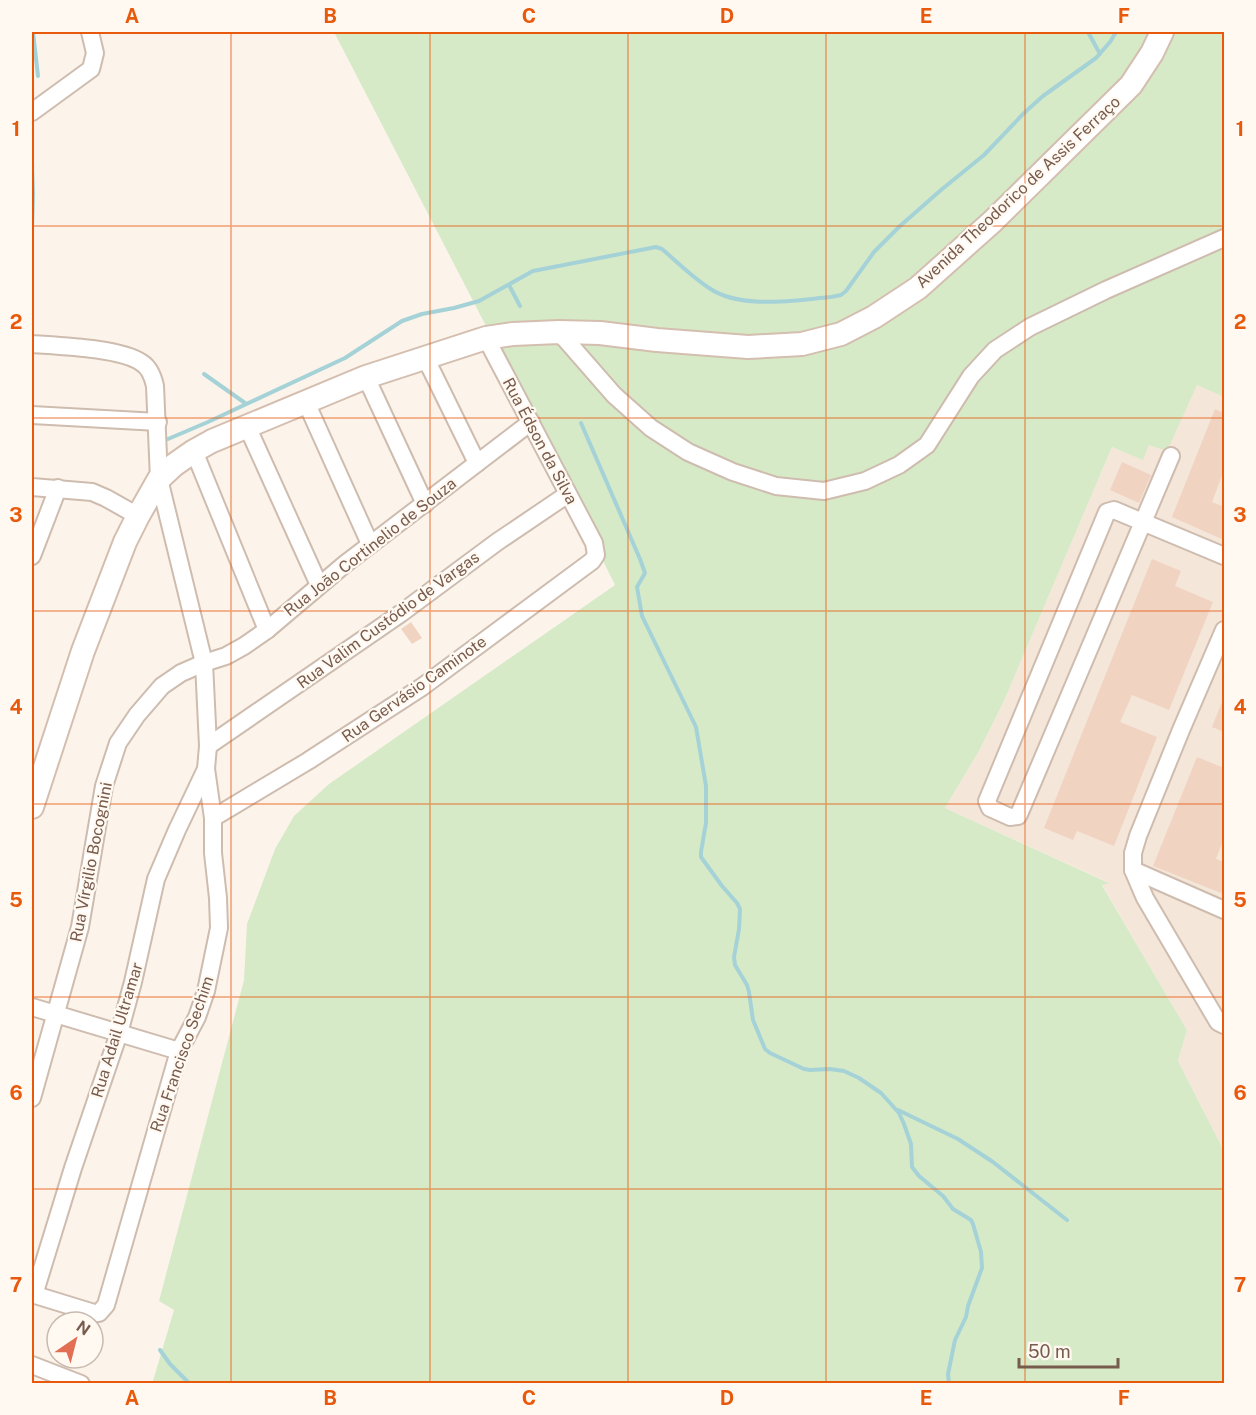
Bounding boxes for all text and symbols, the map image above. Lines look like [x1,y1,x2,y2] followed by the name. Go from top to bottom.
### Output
[125,4,139,28] text: A
[323,4,337,28] text: B
[522,4,536,28] text: C
[720,4,734,28] text: D
[920,4,932,28] text: E
[1118,4,1130,28] text: F
[912,92,1124,292] street label: Avenida Theodorico de Assis Ferraço
[12,117,20,141] text: 1
[1236,117,1244,141] text: 1
[10,310,22,334] text: 2
[1234,310,1246,334] text: 2
[499,374,582,507] street label: Rua Édson da Silva
[280,474,460,620] street label: Rua João Cortinelio de Souza
[9,503,23,527] text: 3
[1233,503,1247,527] text: 3
[293,547,483,693] street label: Rua Valim Custódio de Vargas
[338,632,490,746] street label: Rua Gervásio Caminote
[9,695,23,719] text: 4
[1233,695,1247,719] text: 4
[66,780,116,944] street label: Rua Vírgilio Bocognini
[9,888,23,912] text: 5
[1233,888,1247,912] text: 5
[87,960,147,1100] street label: Rua Adail Ultramar
[146,973,218,1135] street label: Rua Francisco Sechim
[9,1081,23,1105] text: 6
[1233,1081,1247,1105] text: 6
[10,1273,22,1297] text: 7
[1234,1273,1246,1297] text: 7
[45,1310,105,1370] north arrow
[73,1317,94,1339] text: N
[1019,1331,1118,1369] scale bar
[1028,1341,1071,1362] text: 50 m
[125,1386,139,1410] text: A
[323,1386,337,1410] text: B
[522,1386,536,1410] text: C
[720,1386,734,1410] text: D
[920,1386,932,1410] text: E
[1118,1386,1130,1410] text: F

